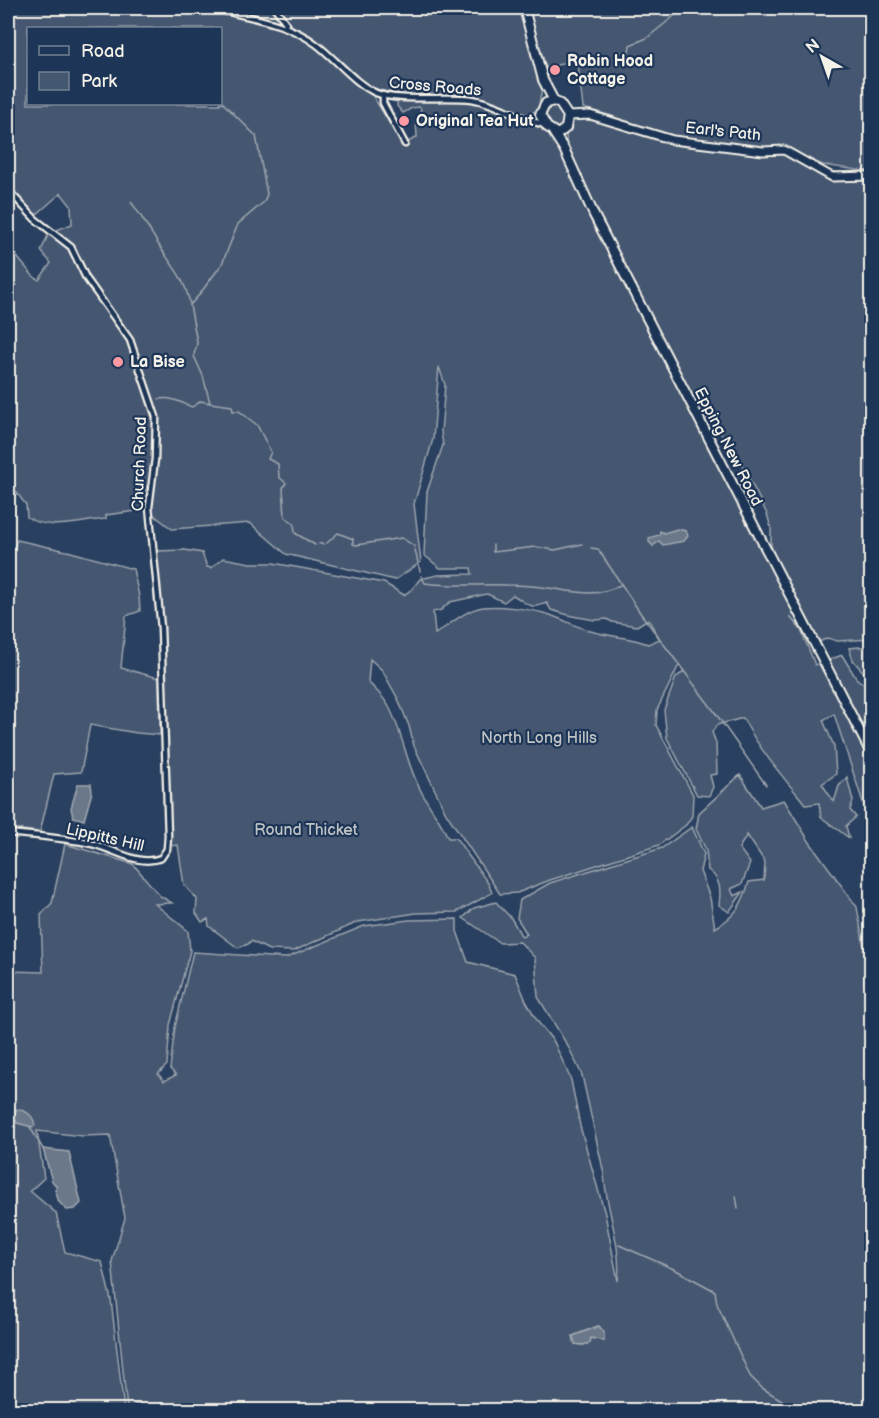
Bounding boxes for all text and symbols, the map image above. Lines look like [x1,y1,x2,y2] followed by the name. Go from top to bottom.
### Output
[27,27,222,105] legend
[792,27,852,87] north arrow
[803,36,824,58] text: N
[81,41,125,62] text: Road
[567,52,653,89] place label: Robin Hood Cottage
[548,63,562,77] marker: Robin Hood Cottage
[81,71,117,92] text: Park
[388,73,482,101] street label: Cross Roads
[416,112,534,131] place label: Original Tea Hut
[397,114,411,128] marker: Original Tea Hut
[684,119,762,145] street label: Earl's Path
[130,353,185,372] place label: La Bise
[111,355,125,369] marker: La Bise
[690,384,766,510] street label: Epping New Road
[129,416,151,512] street label: Church Road
[481,729,597,748] park label: North Long Hills
[64,820,146,856] street label: Lippitts Hill
[254,821,358,840] park label: Round Thicket

